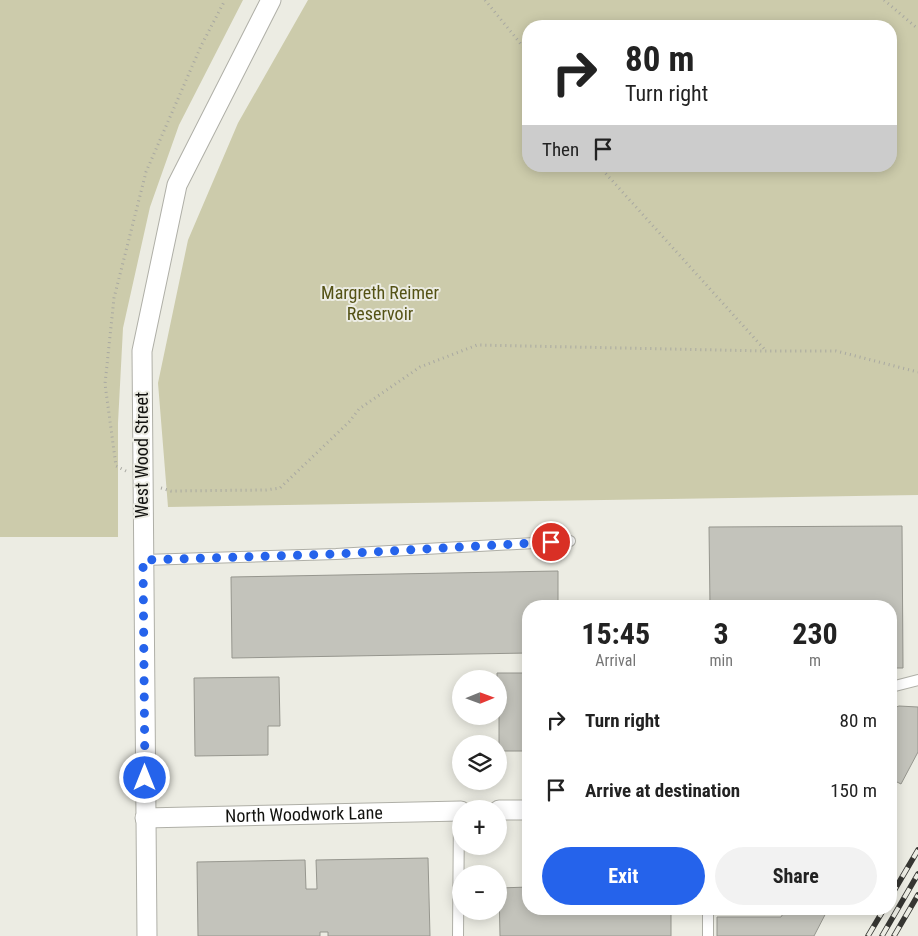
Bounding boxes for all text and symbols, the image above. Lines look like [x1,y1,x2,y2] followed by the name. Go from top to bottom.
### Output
[625,39,694,80] text: 80 m
[542,40,607,105] icon: right
[625,81,708,106] text: Turn right
[589,135,617,163] icon: arrive
[542,138,579,161] text: Then
[321,282,439,324] park label: Margreth Reimer Reservoir
[131,392,152,518] street label: West Wood Street
[530,521,572,563] pin
[537,528,565,556] icon: arrive
[581,616,650,651] text: 15:45
[714,616,729,651] text: 3
[792,616,838,651] text: 230
[595,651,636,670] text: Arrival
[709,651,733,670] text: min
[809,651,821,670] text: m
[452,670,508,725] north arrow
[452,670,507,920] map controls
[542,706,570,734] icon: right
[585,709,660,732] text: Turn right
[840,709,877,732] text: 80 m
[452,735,507,790] button: layers
[118,751,170,803] position arrow
[542,776,570,804] icon: arrive
[585,779,740,802] text: Arrive at destination
[830,779,877,802] text: 150 m
[452,800,507,855] button: +
[225,802,383,826] street label: North Woodwork Lane
[542,847,705,905] button: Exit
[715,847,877,905] button: Share
[452,865,507,920] button: −

